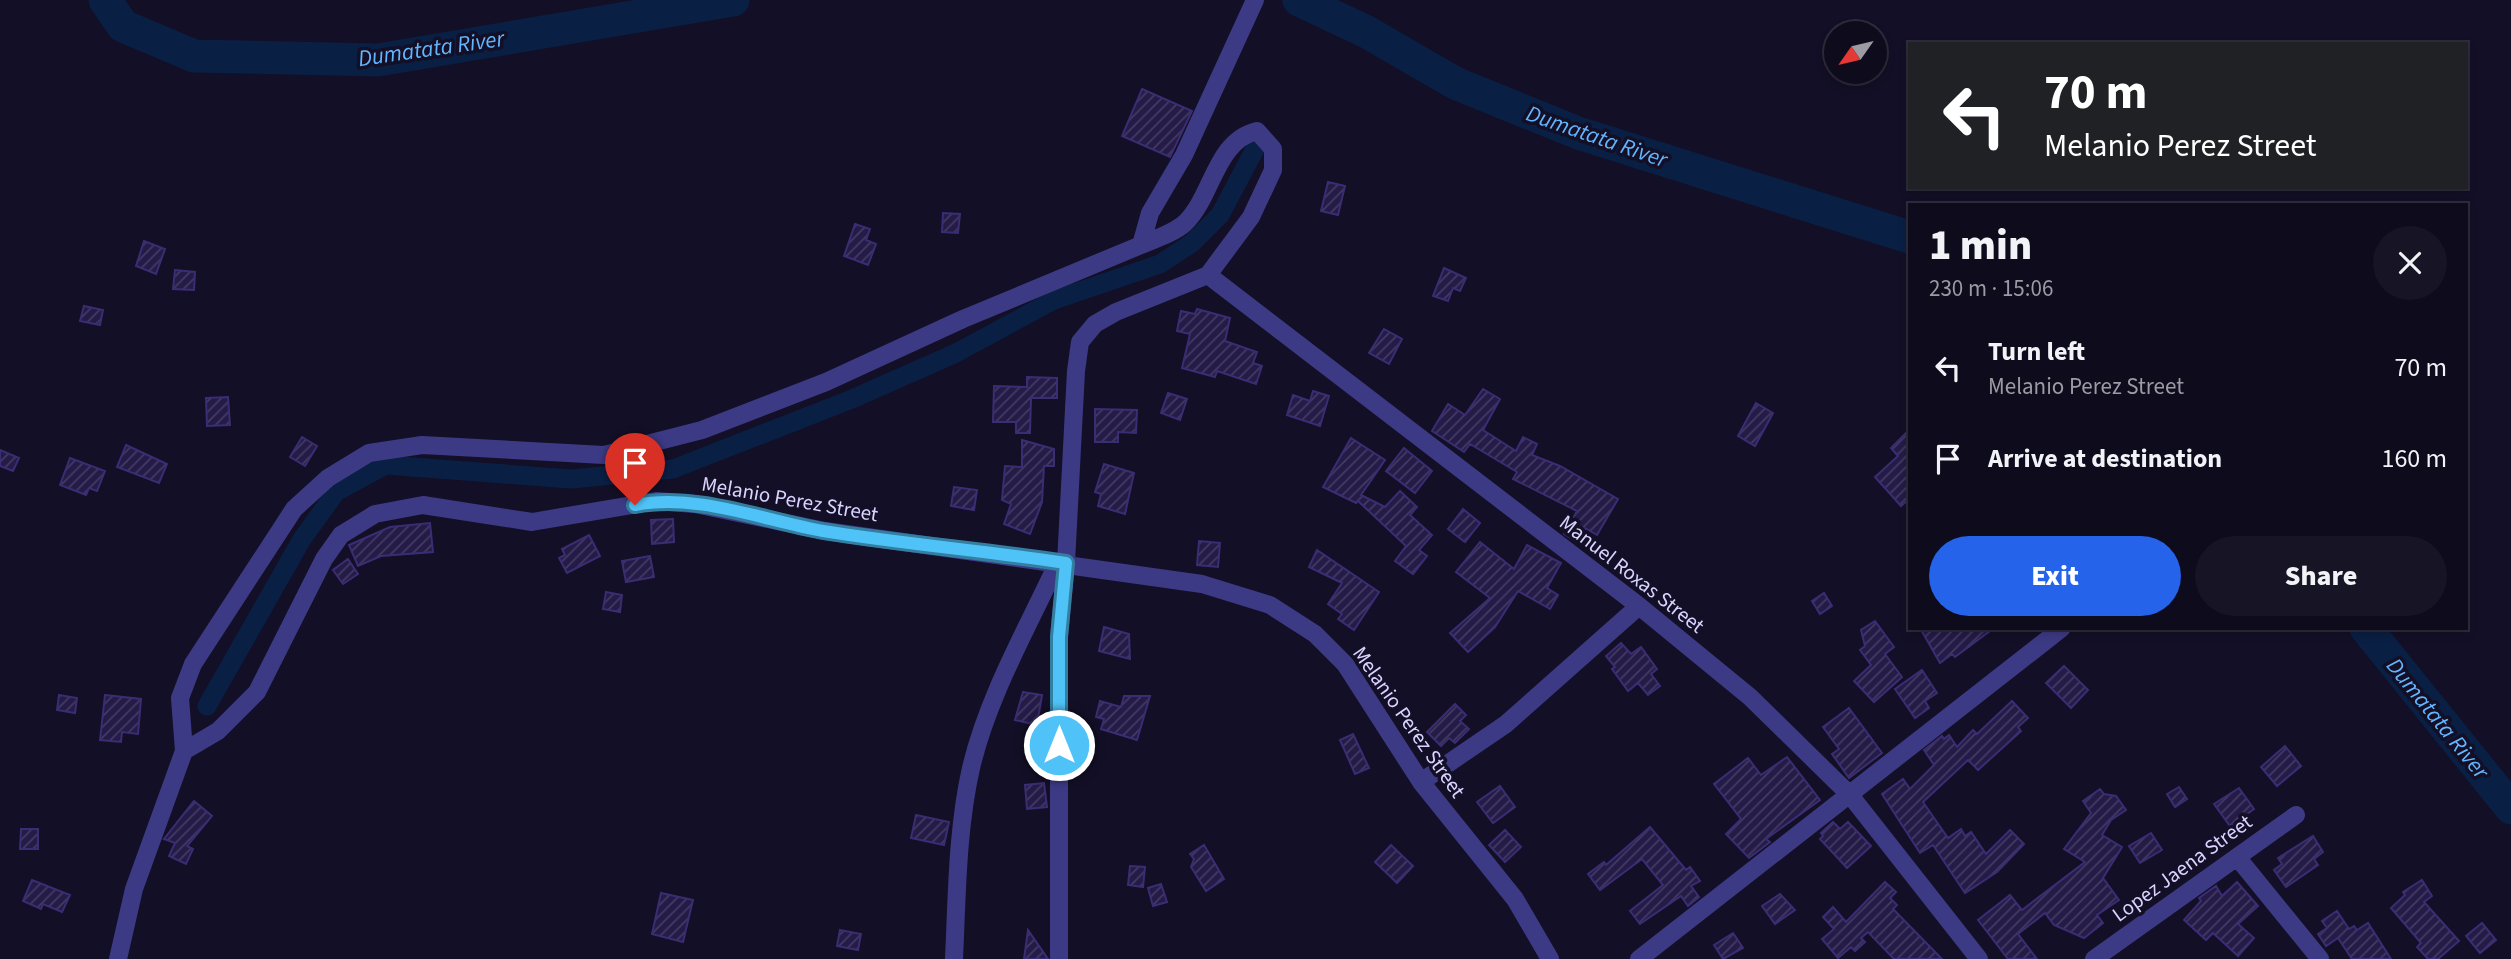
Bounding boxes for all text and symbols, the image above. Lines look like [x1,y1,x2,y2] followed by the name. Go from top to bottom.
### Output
[1824,21,1886,84] north arrow
[1824,21,1887,84] map controls
[356,22,507,75] water label: Dumatata River
[2044,58,2148,128] text: 70 m
[1929,70,2020,161] icon: left
[1522,97,1673,176] water label: Dumatata River
[2044,123,2317,169] text: Melanio Perez Street
[1929,216,2032,276] text: 1 min
[2373,226,2447,300] button: close
[1929,272,2053,305] text: 230 m · 15:06
[1988,333,2085,370] text: Turn left
[1929,349,1967,387] icon: left
[2394,349,2447,386] text: 70 m
[1988,370,2184,403] text: Melanio Perez Street
[605,433,665,505] pin
[1929,440,1967,478] icon: arrive
[1988,440,2222,477] text: Arrive at destination
[2381,440,2447,477] text: 160 m
[616,444,654,482] icon: arrive
[699,469,881,529] street label: Melanio Perez Street
[1553,508,1711,640] street label: Manuel Roxas Street
[1929,536,2181,616] button: Exit
[2195,536,2447,616] button: Share
[1345,640,1473,804] street label: Melanio Perez Street
[2378,651,2498,787] water label: Dumatata River
[1022,708,1096,782] position arrow
[2106,807,2258,929] street label: Lopez Jaena Street

